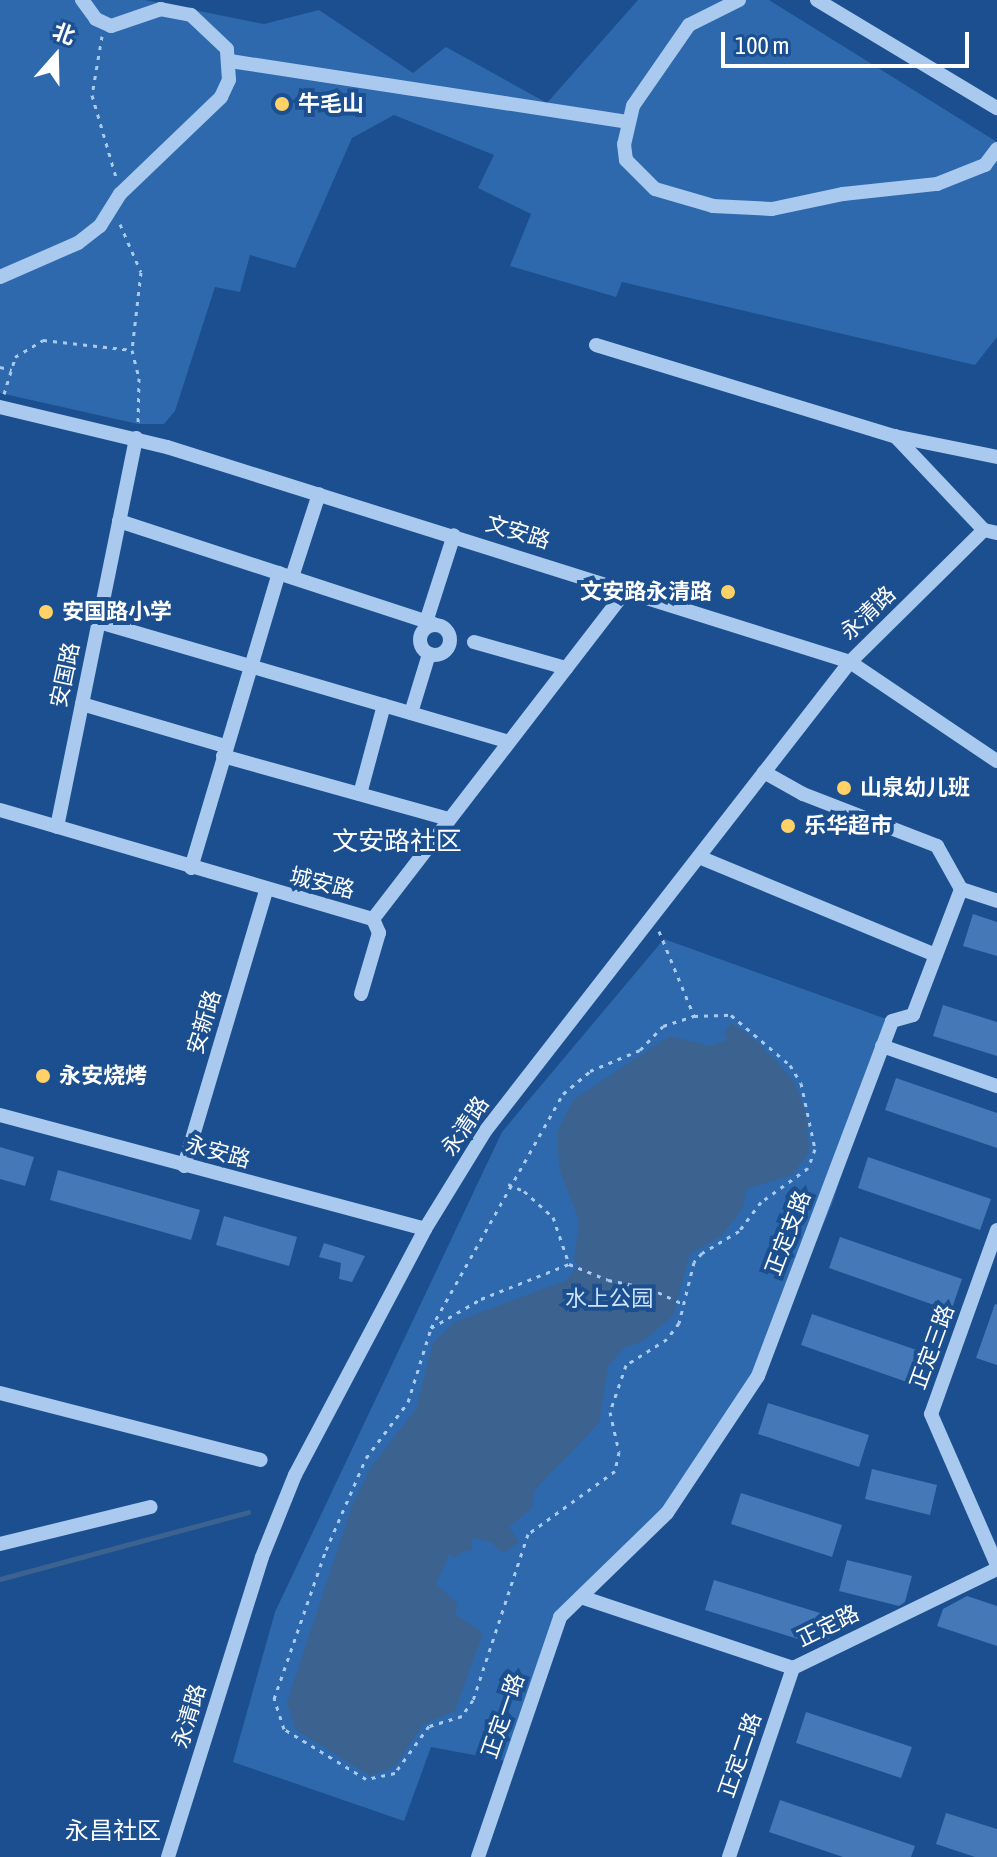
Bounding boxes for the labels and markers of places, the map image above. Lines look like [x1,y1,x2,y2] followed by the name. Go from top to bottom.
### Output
[298,91,364,117] place label: 牛毛山
[273,95,291,113] marker: 牛毛山
[580,579,712,605] place label: 文安路永清路
[719,583,737,601] marker: 文安路永清路
[62,599,172,625] place label: 安国路小学
[37,603,55,621] marker: 安国路小学
[860,775,970,801] place label: 山泉幼儿班
[835,779,853,797] marker: 山泉幼儿班
[804,813,892,839] place label: 乐华超市
[779,817,797,835] marker: 乐华超市
[59,1063,147,1089] place label: 永安烧烤
[34,1067,52,1085] marker: 永安烧烤

